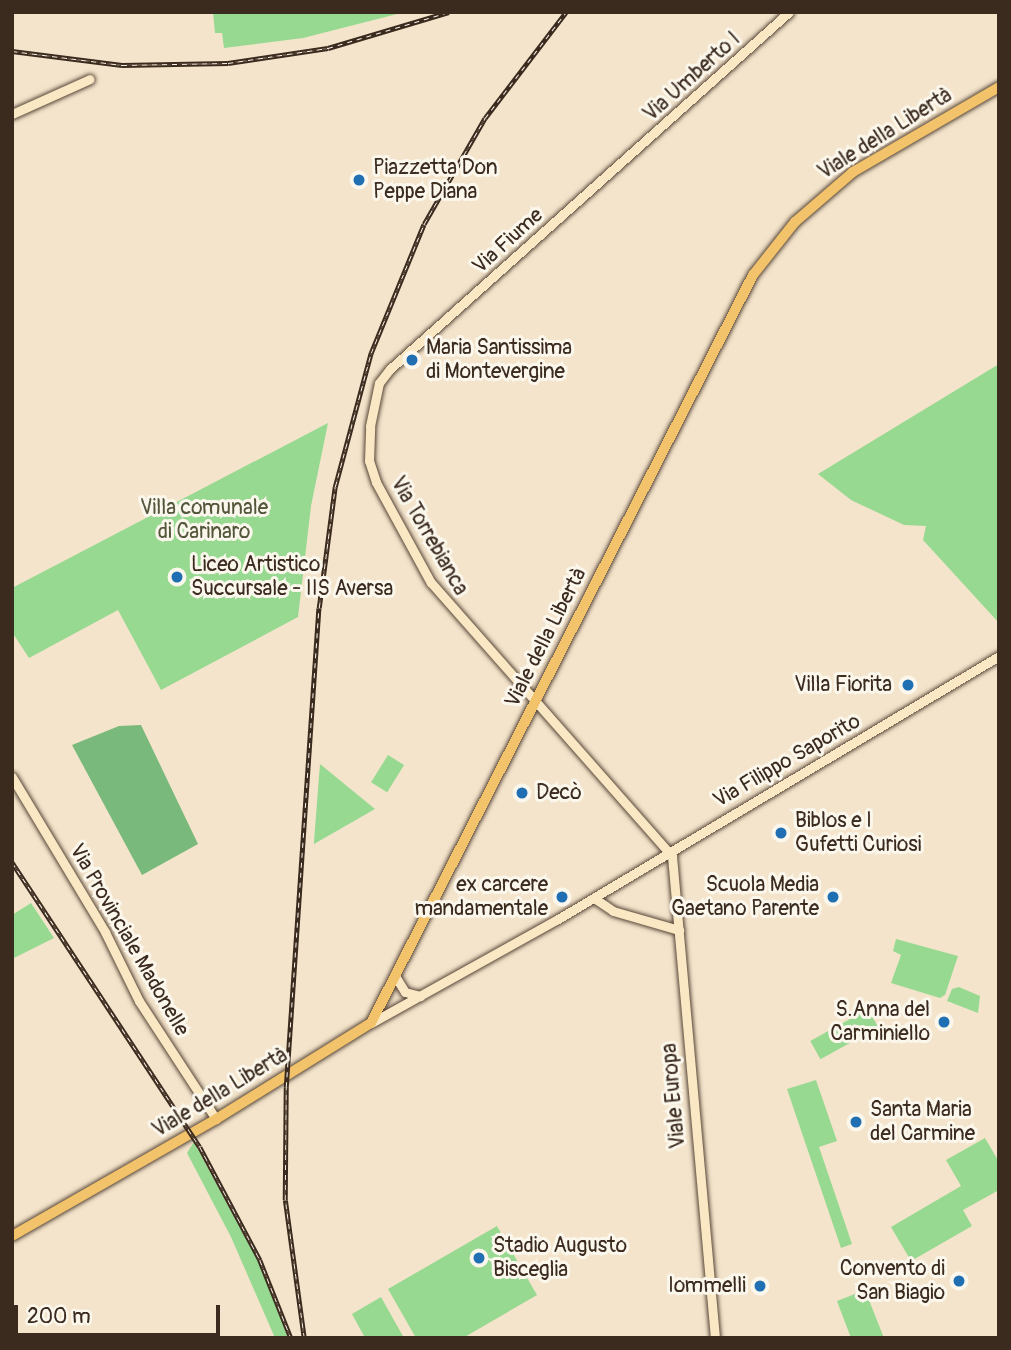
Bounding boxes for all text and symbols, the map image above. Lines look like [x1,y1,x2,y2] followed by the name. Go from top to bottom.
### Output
[638,27,746,127] street label: Via Umberto I
[813,83,957,185] street label: Viale della Libertà
[373,155,498,205] place label: Piazzetta Don Peppe Diana
[351,172,367,188] marker: Piazzetta Don Peppe Diana
[468,203,548,279] street label: Via Fiume
[426,335,572,385] place label: Maria Santissima di Montevergine
[404,352,420,368] marker: Maria Santissima di Montevergine
[385,472,473,600] street label: Via Torrebianca
[140,495,268,545] park label: Villa comunale di Carinaro
[191,552,393,602] place label: Liceo Artistico Succursale - IIS Aversa
[500,564,592,712] street label: Viale della Libertà
[169,569,185,585] marker: Liceo Artistico Succursale - IIS Aversa
[794,672,892,698] place label: Villa Fiorita
[898,675,918,695] marker: Villa Fiorita
[709,709,865,813] street label: Via Filippo Saporito
[536,780,582,806] place label: Decò
[514,785,530,801] marker: Decò
[795,808,921,858] place label: Biblos e I Gufetti Curiosi
[773,825,789,841] marker: Biblos e I Gufetti Curiosi
[64,840,194,1040] street label: Via Provinciale Madonelle
[414,872,548,922] place label: ex carcere mandamentale
[671,872,819,922] place label: Scuola Media Gaetano Parente
[554,889,570,905] marker: ex carcere mandamentale
[825,889,841,905] marker: Scuola Media Gaetano Parente
[830,997,930,1047] place label: S.Anna del Carminiello
[936,1014,952,1030] marker: S.Anna del Carminiello
[657,1042,691,1150] street label: Viale Europa
[148,1043,292,1143] street label: Viale della Libertà
[870,1097,975,1147] place label: Santa Maria del Carmine
[848,1114,864,1130] marker: Santa Maria del Carmine
[493,1233,627,1283] place label: Stadio Augusto Bisceglia
[471,1250,487,1266] marker: Stadio Augusto Bisceglia
[840,1256,945,1306] place label: Convento di San Biagio
[668,1273,746,1299] place label: Iommelli
[951,1273,967,1289] marker: Convento di San Biagio
[752,1278,768,1294] marker: Iommelli
[18,1290,224,1334] scale bar
[27,1303,91,1330] text: 200 m

